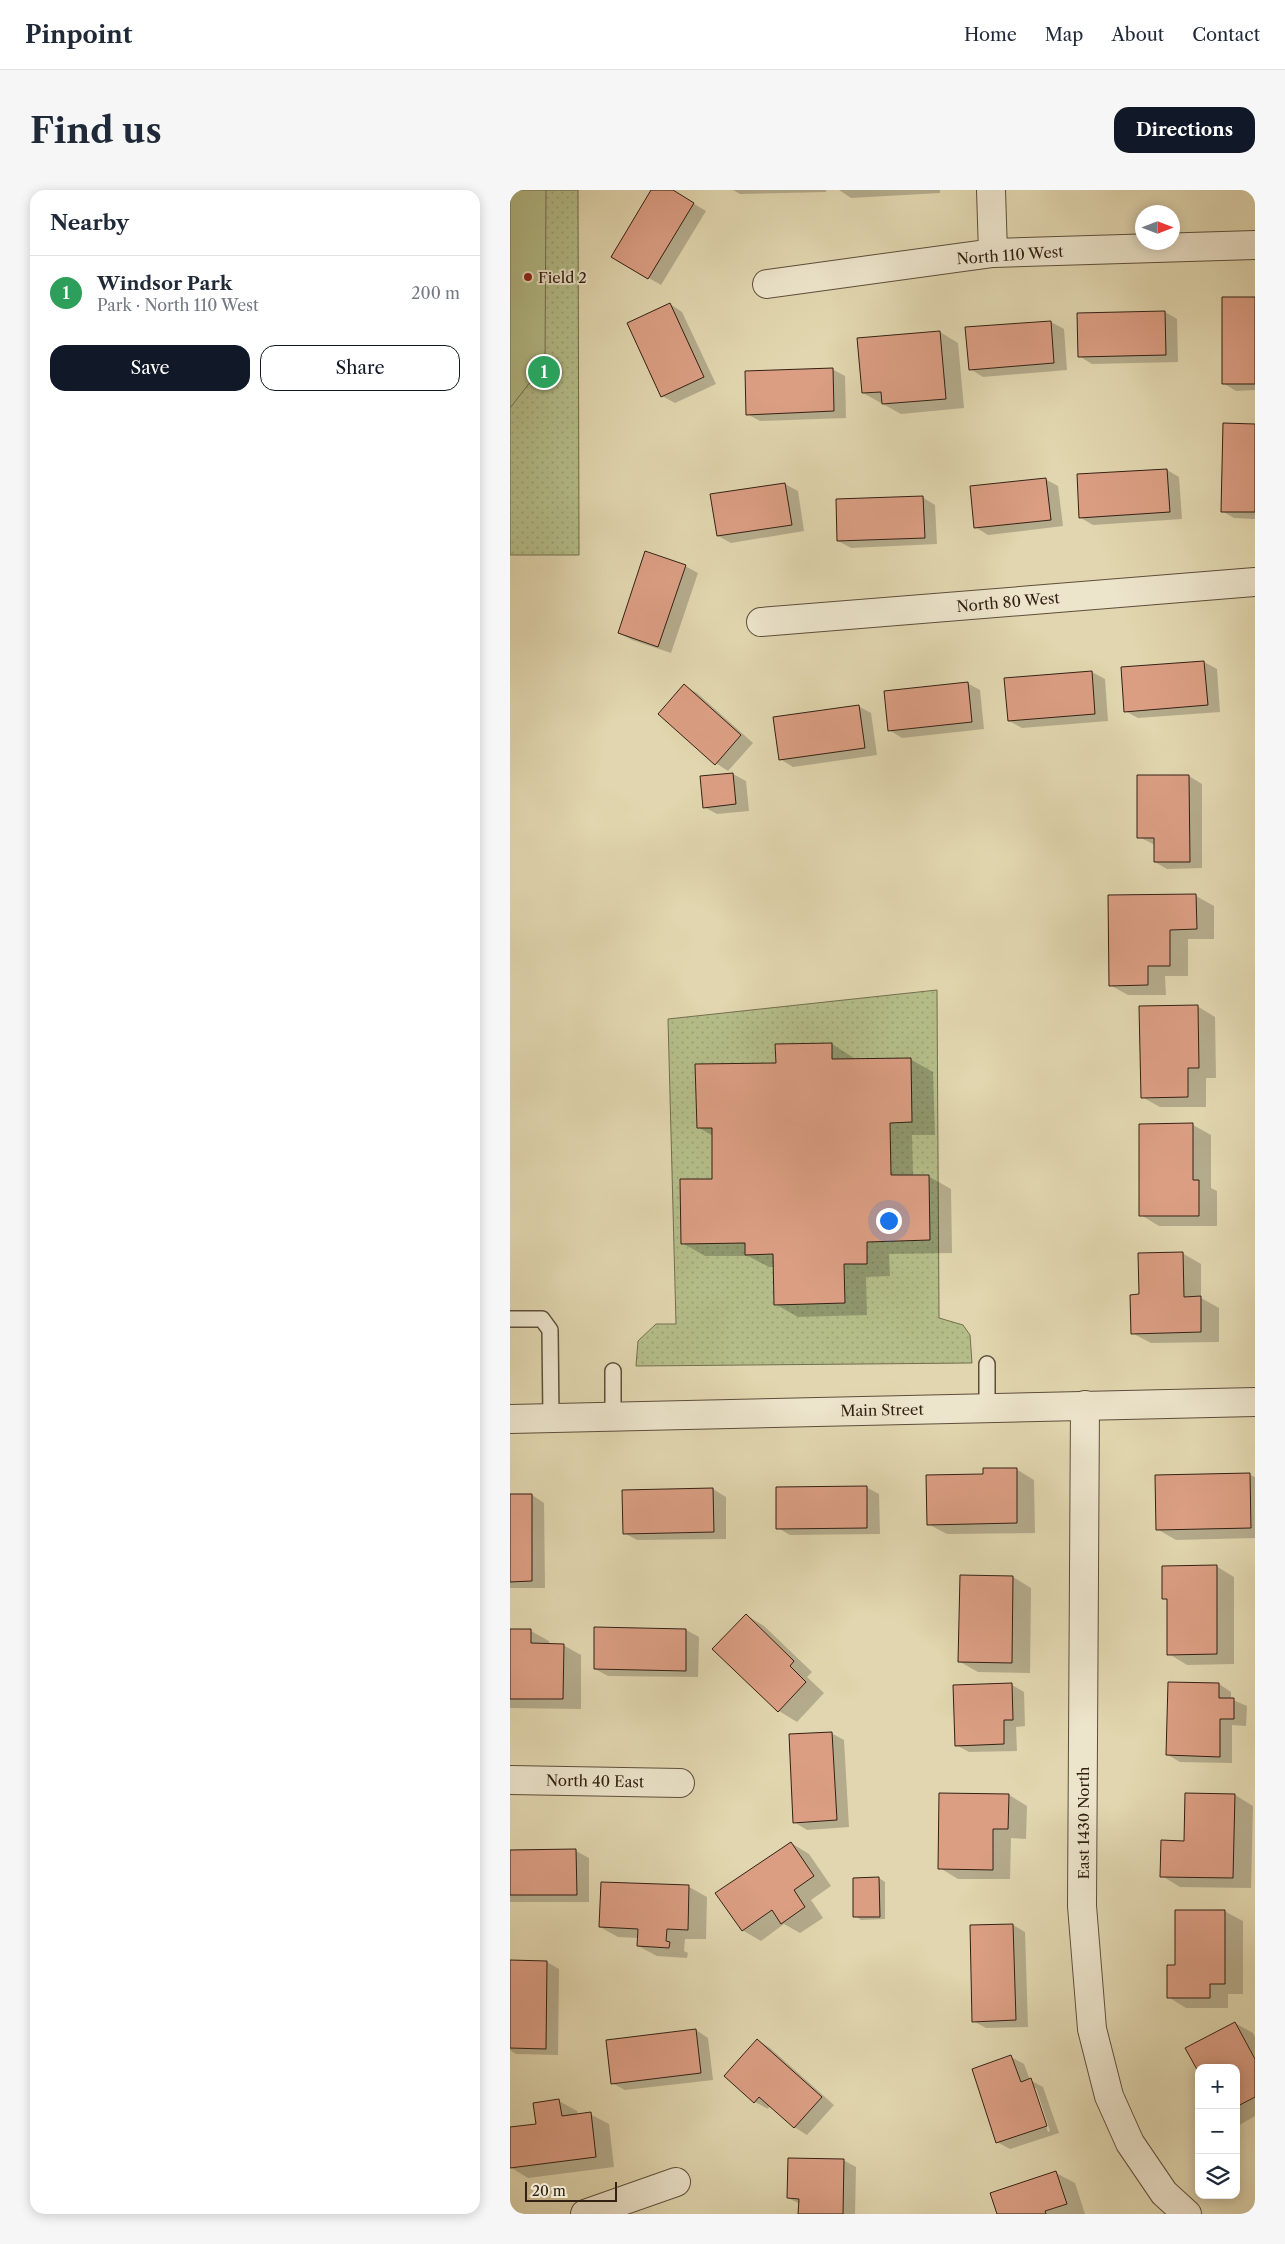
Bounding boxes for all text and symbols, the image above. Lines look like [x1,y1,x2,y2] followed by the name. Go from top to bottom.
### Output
[25,20,132,49] text: Pinpoint
[964,24,1017,46] text: Home
[1045,24,1083,46] text: Map
[1111,24,1164,46] text: About
[1192,24,1260,46] text: Contact
[1114,107,1255,153] button: Directions
[30,109,162,152] text: Find us
[1135,205,1180,250] north arrow
[50,210,129,235] text: Nearby
[956,242,1065,268] street label: North 110 West
[538,268,587,287] place label: Field 2
[522,271,534,283] marker: Field 2
[97,272,232,295] text: Windsor Park
[62,283,70,303] text: 1
[411,283,460,303] text: 200 m
[97,295,259,315] text: Park · North 110 West
[50,345,250,391] button: Save
[260,345,460,391] button: Share
[528,353,560,391] pin: 1
[956,588,1061,616] street label: North 80 West
[876,1208,902,1234] your location
[840,1400,925,1420] street label: Main Street
[1074,1766,1093,1879] street label: East 1430 North
[546,1771,645,1791] street label: North 40 East
[1195,2064,1240,2199] map controls
[1195,2064,1240,2109] button: +
[1195,2109,1240,2154] button: −
[1195,2154,1240,2199] button: layers
[525,2179,618,2202] scale bar
[532,2182,566,2200] text: 20 m

